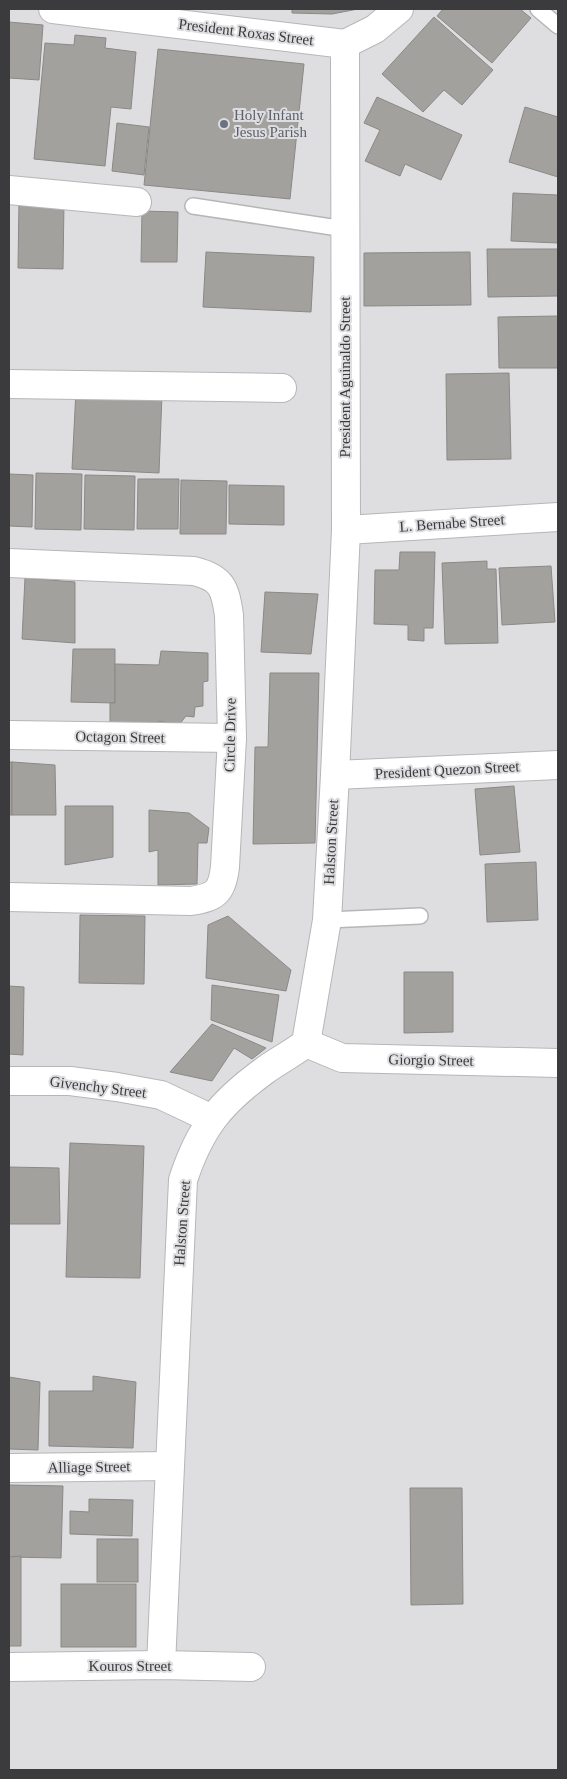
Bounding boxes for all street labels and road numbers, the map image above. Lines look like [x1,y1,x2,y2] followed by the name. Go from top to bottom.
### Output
[178,16,315,48] street label: President Roxas Street
[337,296,353,457] street label: President Aguinaldo Street
[399,511,506,535] street label: L. Bernabe Street
[221,697,239,772] street label: Circle Drive
[75,728,166,746] street label: Octagon Street
[374,758,521,782] street label: President Quezon Street
[321,798,341,885] street label: Halston Street
[388,1051,475,1069] street label: Giorgio Street
[49,1073,148,1101] street label: Givenchy Street
[171,1179,193,1266] street label: Halston Street
[47,1458,131,1476] street label: Alliage Street
[89,1658,172,1674] street label: Kouros Street

